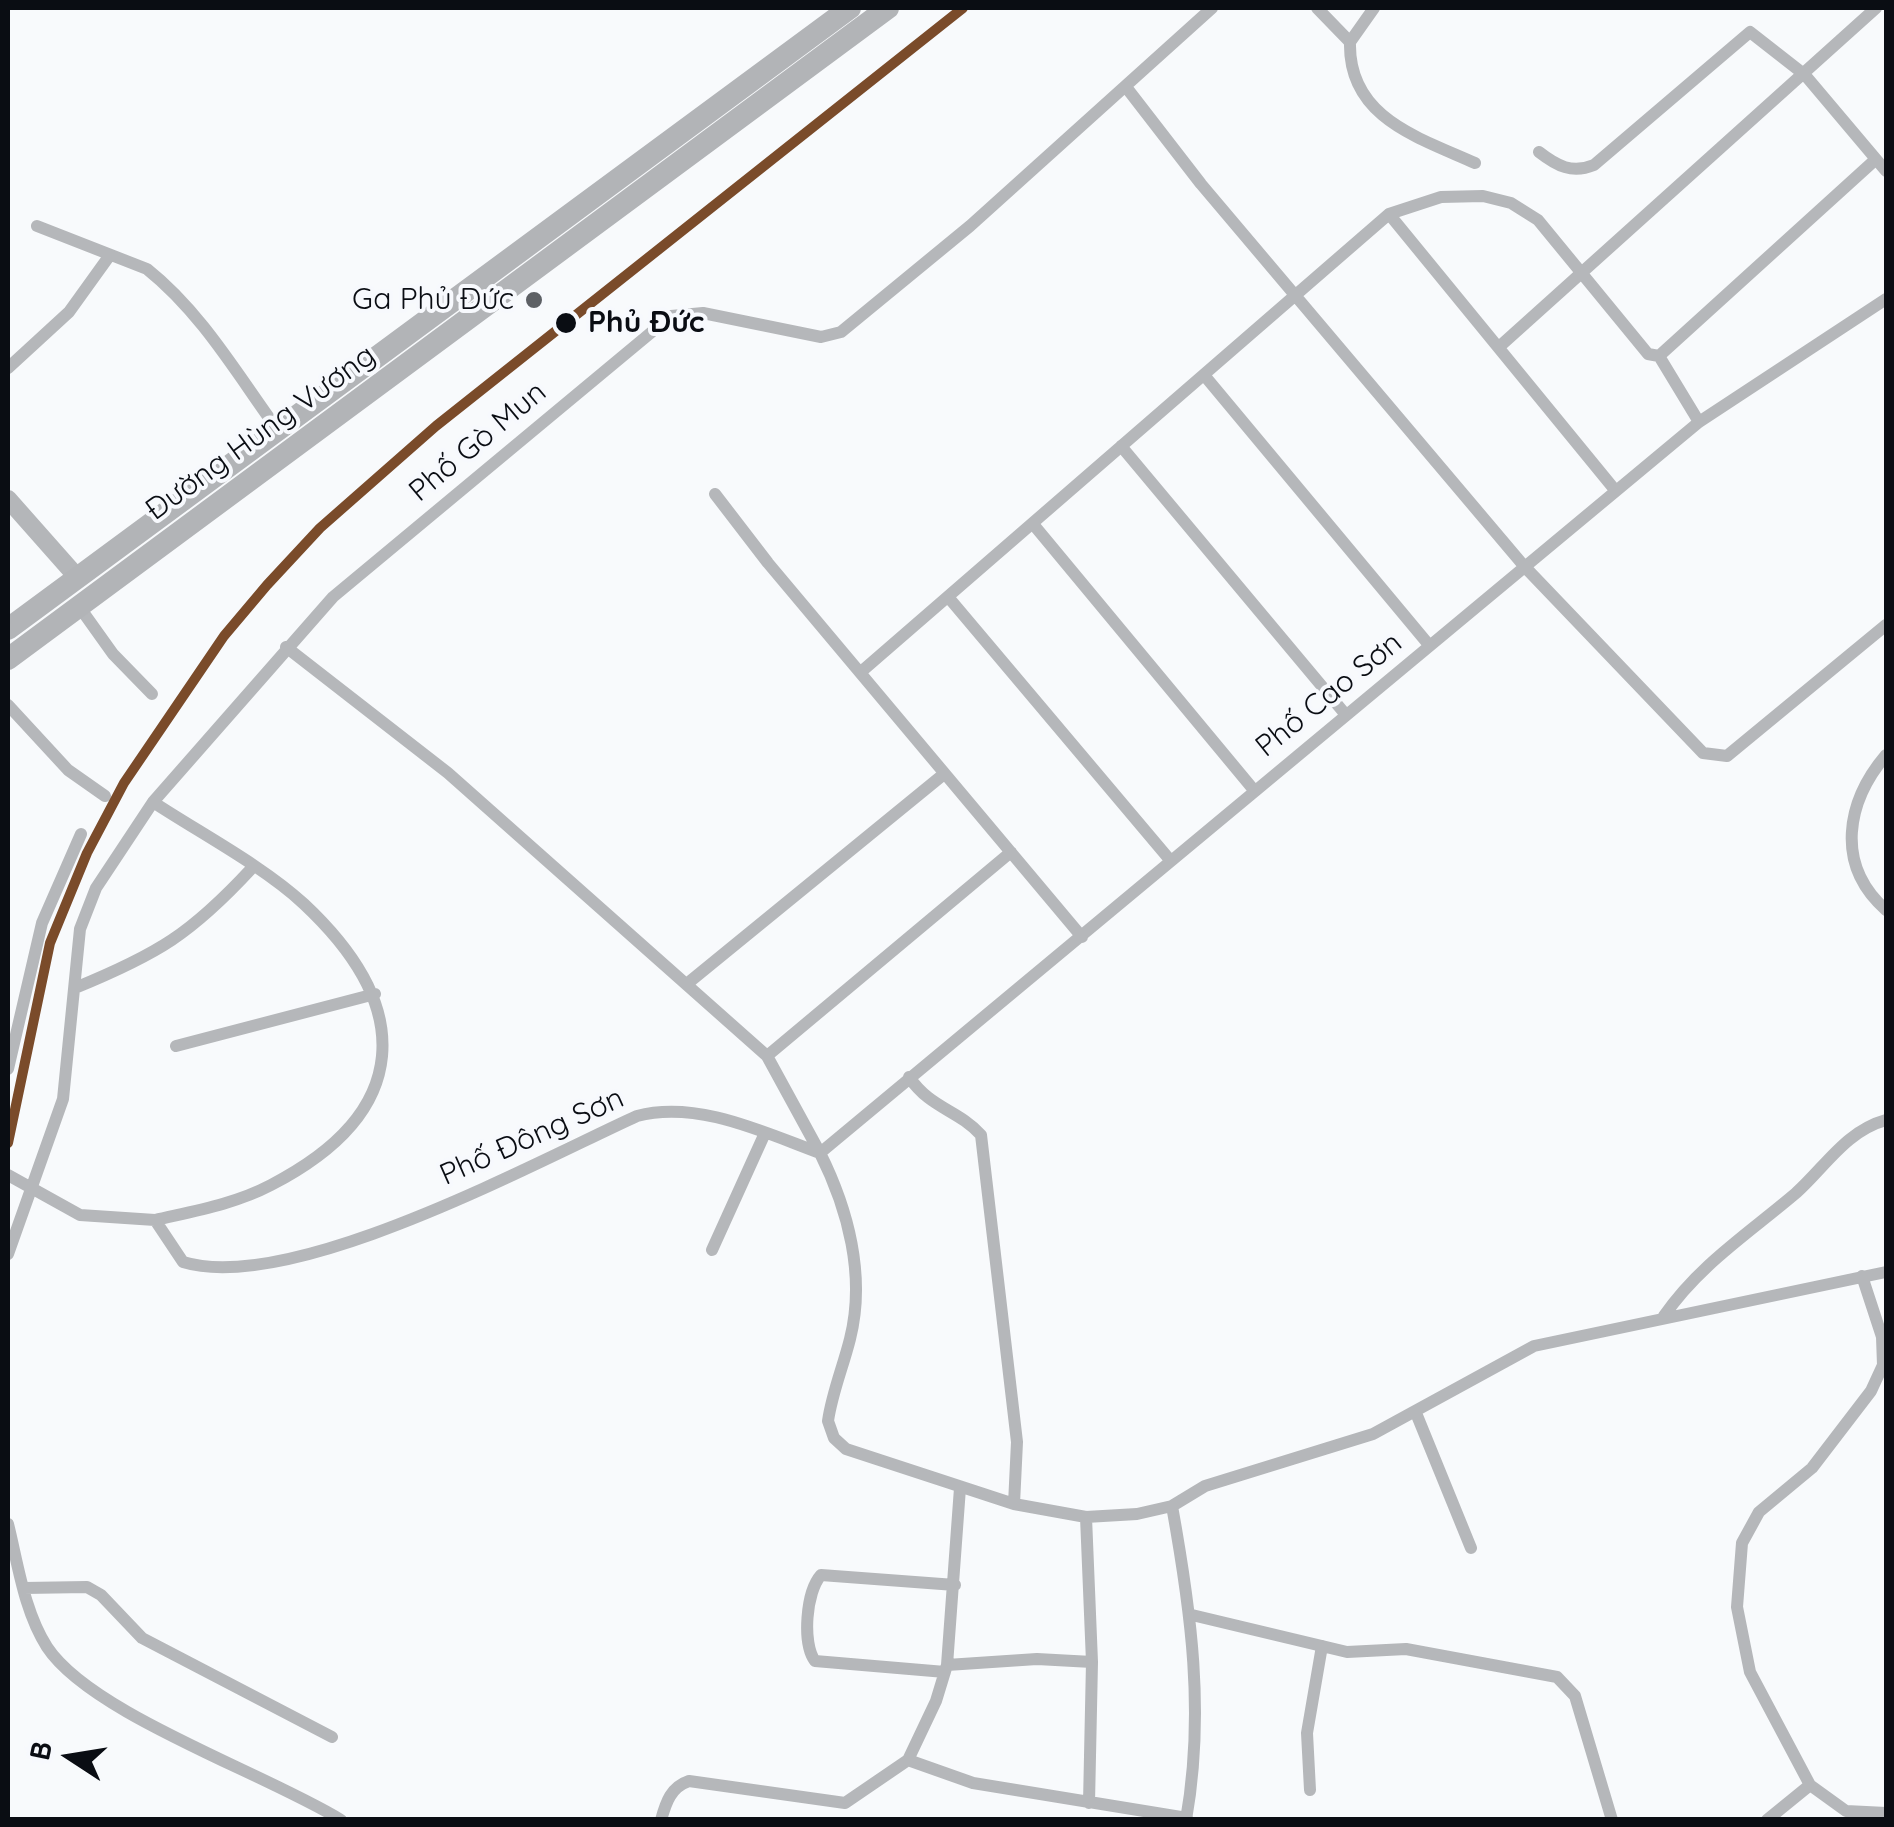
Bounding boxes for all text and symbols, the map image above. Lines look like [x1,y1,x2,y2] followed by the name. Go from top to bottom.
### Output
[352,282,514,318] place label: Ga Phủ Đức
[523,289,545,311] marker: Ga Phủ Đức
[588,305,704,341] place label: Phủ Đức
[553,310,579,336] marker: Phủ Đức
[139,338,383,528] street label: Đường Hùng Vương
[402,374,554,510] street label: Phố Gò Mun
[1249,625,1409,765] street label: Phố Cao Sơn
[434,1080,630,1194] street label: Phố Đông Sơn
[20,1707,120,1807] north arrow
[21,1738,59,1763] text: B

